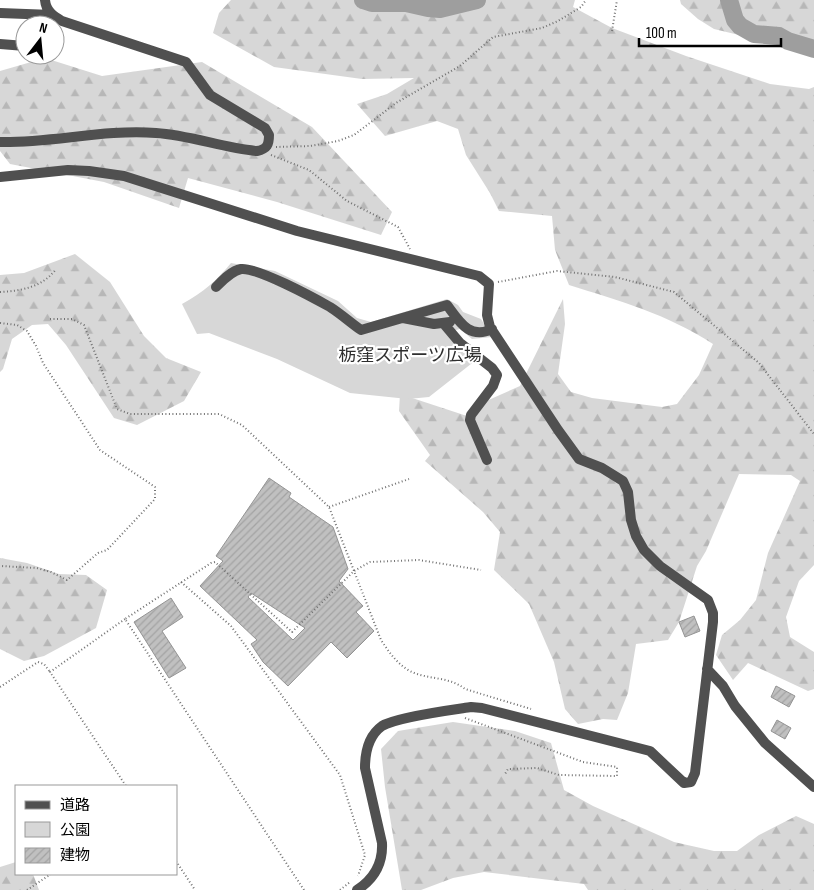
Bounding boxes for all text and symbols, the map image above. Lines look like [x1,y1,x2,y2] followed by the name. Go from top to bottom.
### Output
[15,15,65,65] north arrow
[639,15,782,47] scale bar
[38,19,49,37] text: N
[646,24,677,43] text: 100 m
[338,345,482,366] park label: 栃窪スポーツ広場
[15,785,178,875] legend
[60,796,90,815] text: 道路
[60,821,90,840] text: 公園
[60,846,90,865] text: 建物

